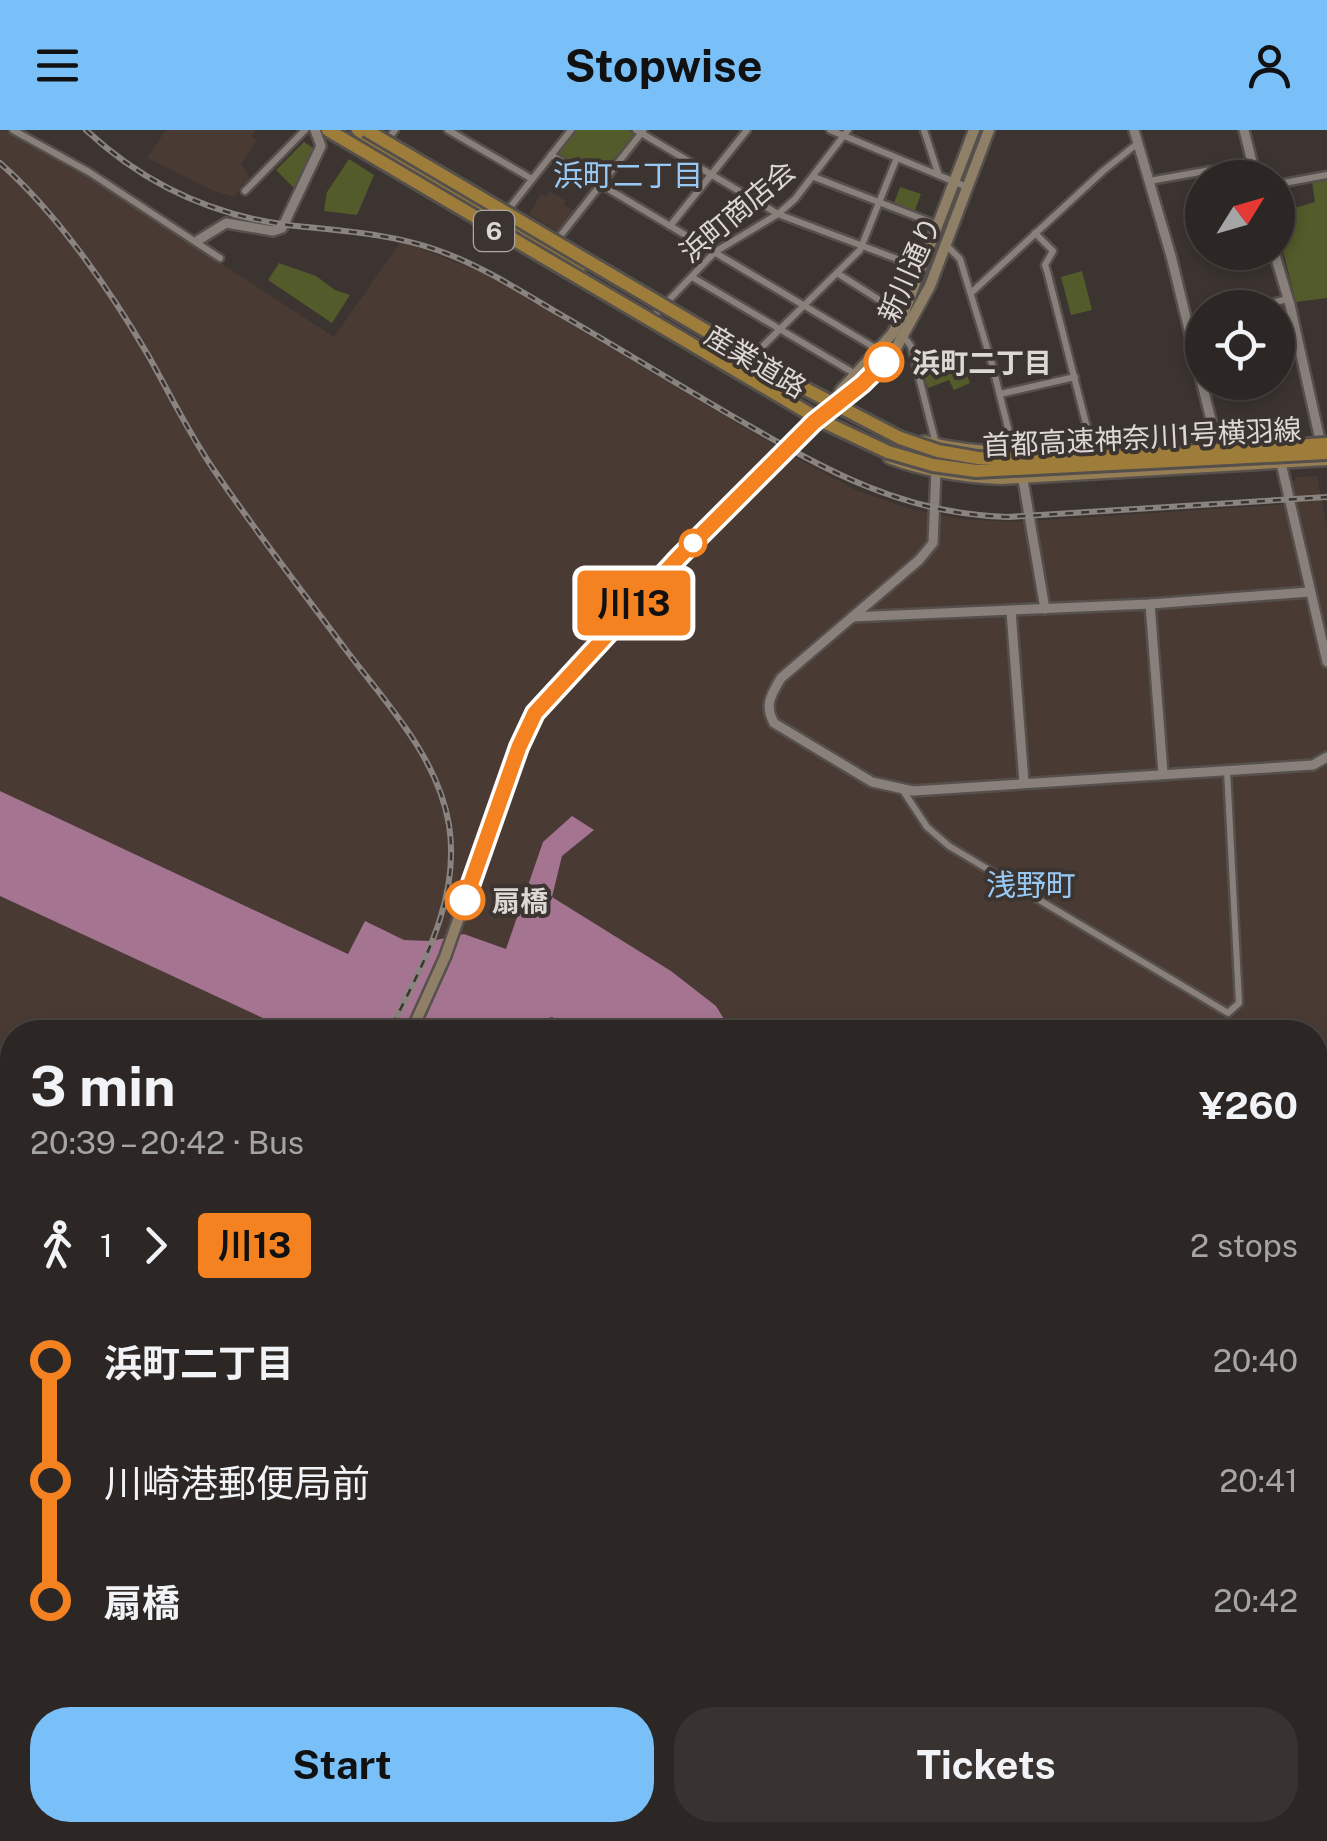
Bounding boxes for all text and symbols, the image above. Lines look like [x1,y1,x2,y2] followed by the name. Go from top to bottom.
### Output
[30,38,85,93] icon: menu
[1242,38,1297,93] icon: person
[564,39,763,92] text: Stopwise
[673,153,801,269] street label: 浜町商店会
[553,157,703,193] district label: 浜町二丁目
[1185,160,1295,270] north arrow
[1185,160,1295,400] map controls
[474,211,514,251] road number: 6
[871,211,947,327] street label: 新川通り
[1185,290,1295,400] button: locate
[699,318,813,404] street label: 産業道路
[865,343,903,381] marker: 浜町二丁目
[912,346,1052,379] place label: 浜町二丁目
[982,412,1302,462] street label: 首都高速神奈川1号横羽線
[680,530,706,556] unlabelled marker
[576,570,692,636] line badge: 川13
[597,583,671,624] text: 川13
[986,867,1076,903] district label: 浅野町
[446,881,484,919] marker: 扇橋
[492,884,548,917] place label: 扇橋
[30,1054,176,1118] text: 3 min
[1199,1083,1298,1128] text: ¥260
[30,1124,304,1161] text: 20:39 – 20:42 · Bus
[30,1218,85,1273] icon: walk
[128,1218,183,1273] icon: forward
[218,1225,291,1266] text: 川13
[100,1227,113,1264] text: 1
[1190,1227,1298,1264] text: 2 stops
[104,1341,294,1386] text: 浜町二丁目
[1213,1342,1298,1379] text: 20:40
[104,1461,370,1506] text: 川崎港郵便局前
[1219,1462,1298,1499] text: 20:41
[104,1581,180,1626] text: 扇橋
[1213,1582,1298,1619] text: 20:42
[30,1707,654,1822] button: Start
[674,1707,1298,1822] button: Tickets

